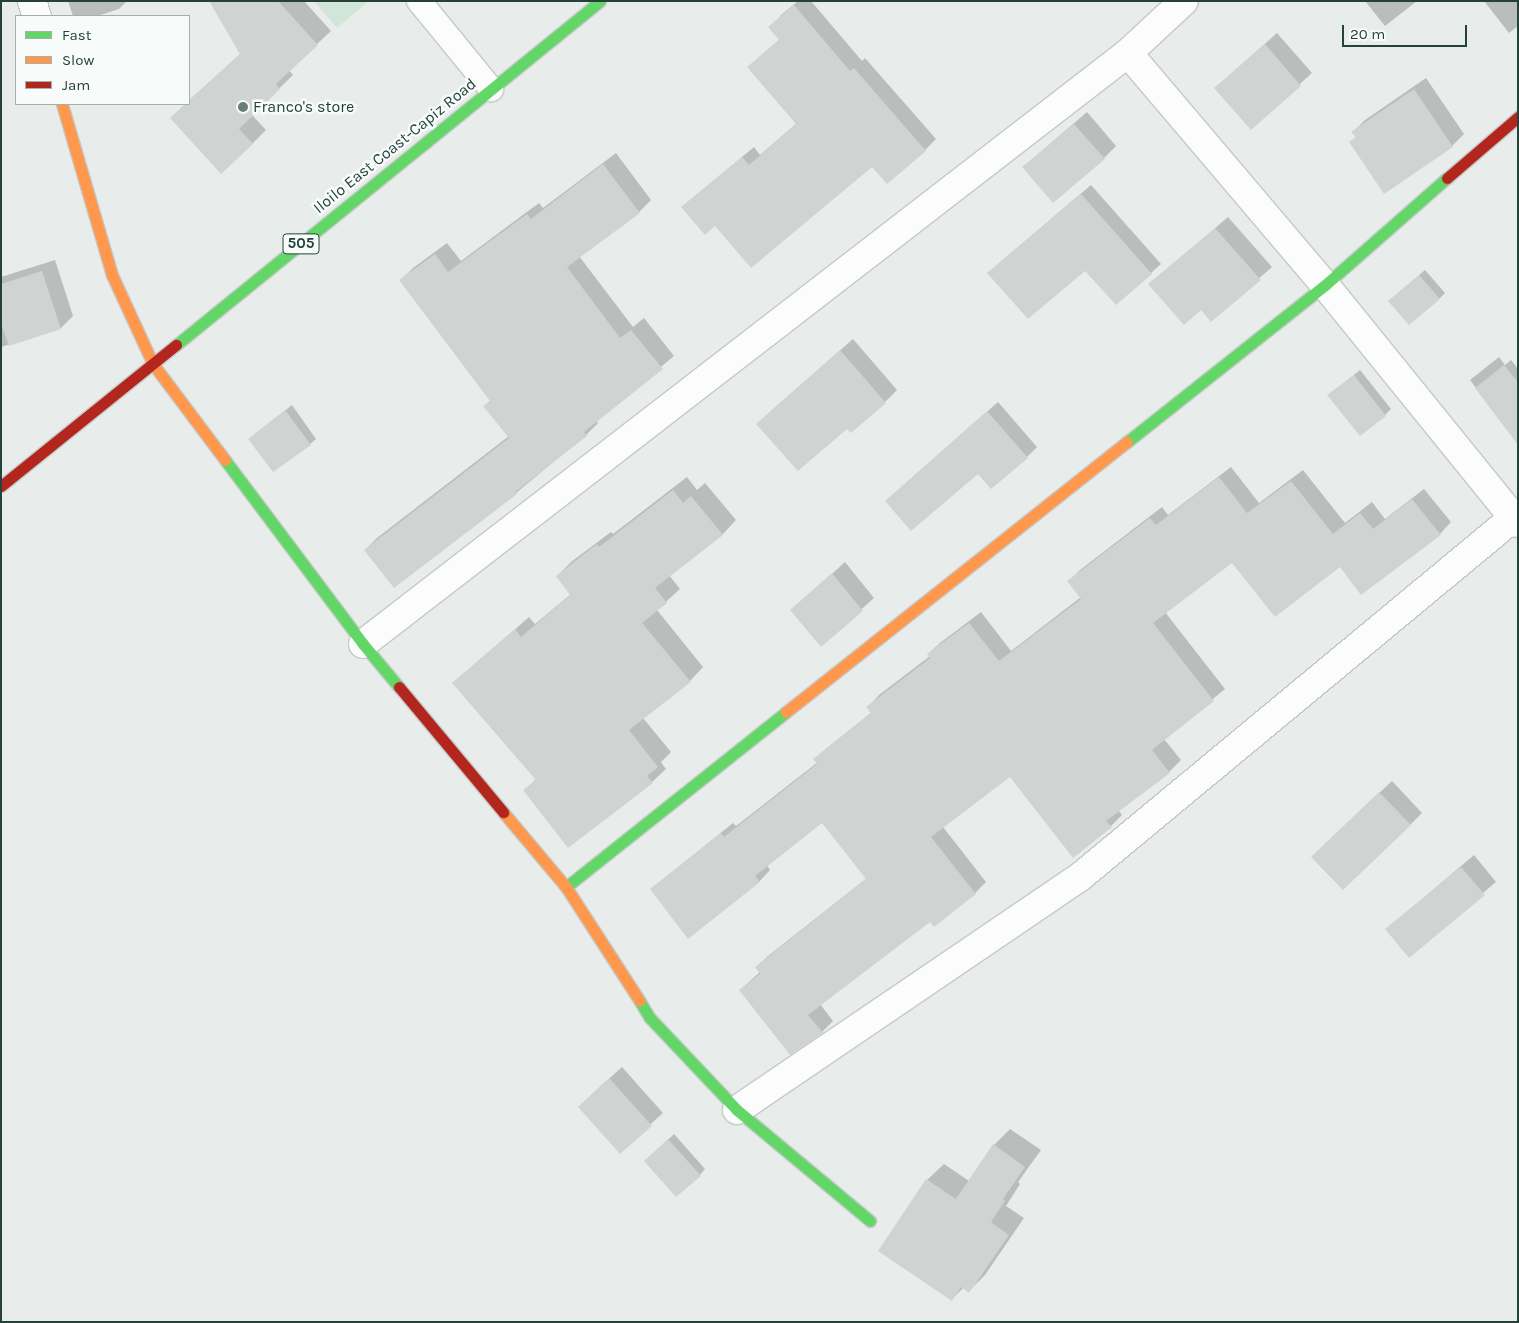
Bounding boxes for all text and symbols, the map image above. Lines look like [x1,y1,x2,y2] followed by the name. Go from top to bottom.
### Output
[15,15,190,105] legend
[1344,15,1469,47] scale bar
[1350,25,1385,43] text: 20 m
[62,26,91,44] text: Fast
[62,51,94,69] text: Slow
[310,74,480,218] street label: Iloilo East Coast-Capiz Road
[62,76,90,94] text: Jam
[253,97,354,117] place label: Franco's store
[237,101,249,113] marker: Franco's store
[282,232,320,256] road number: 505

